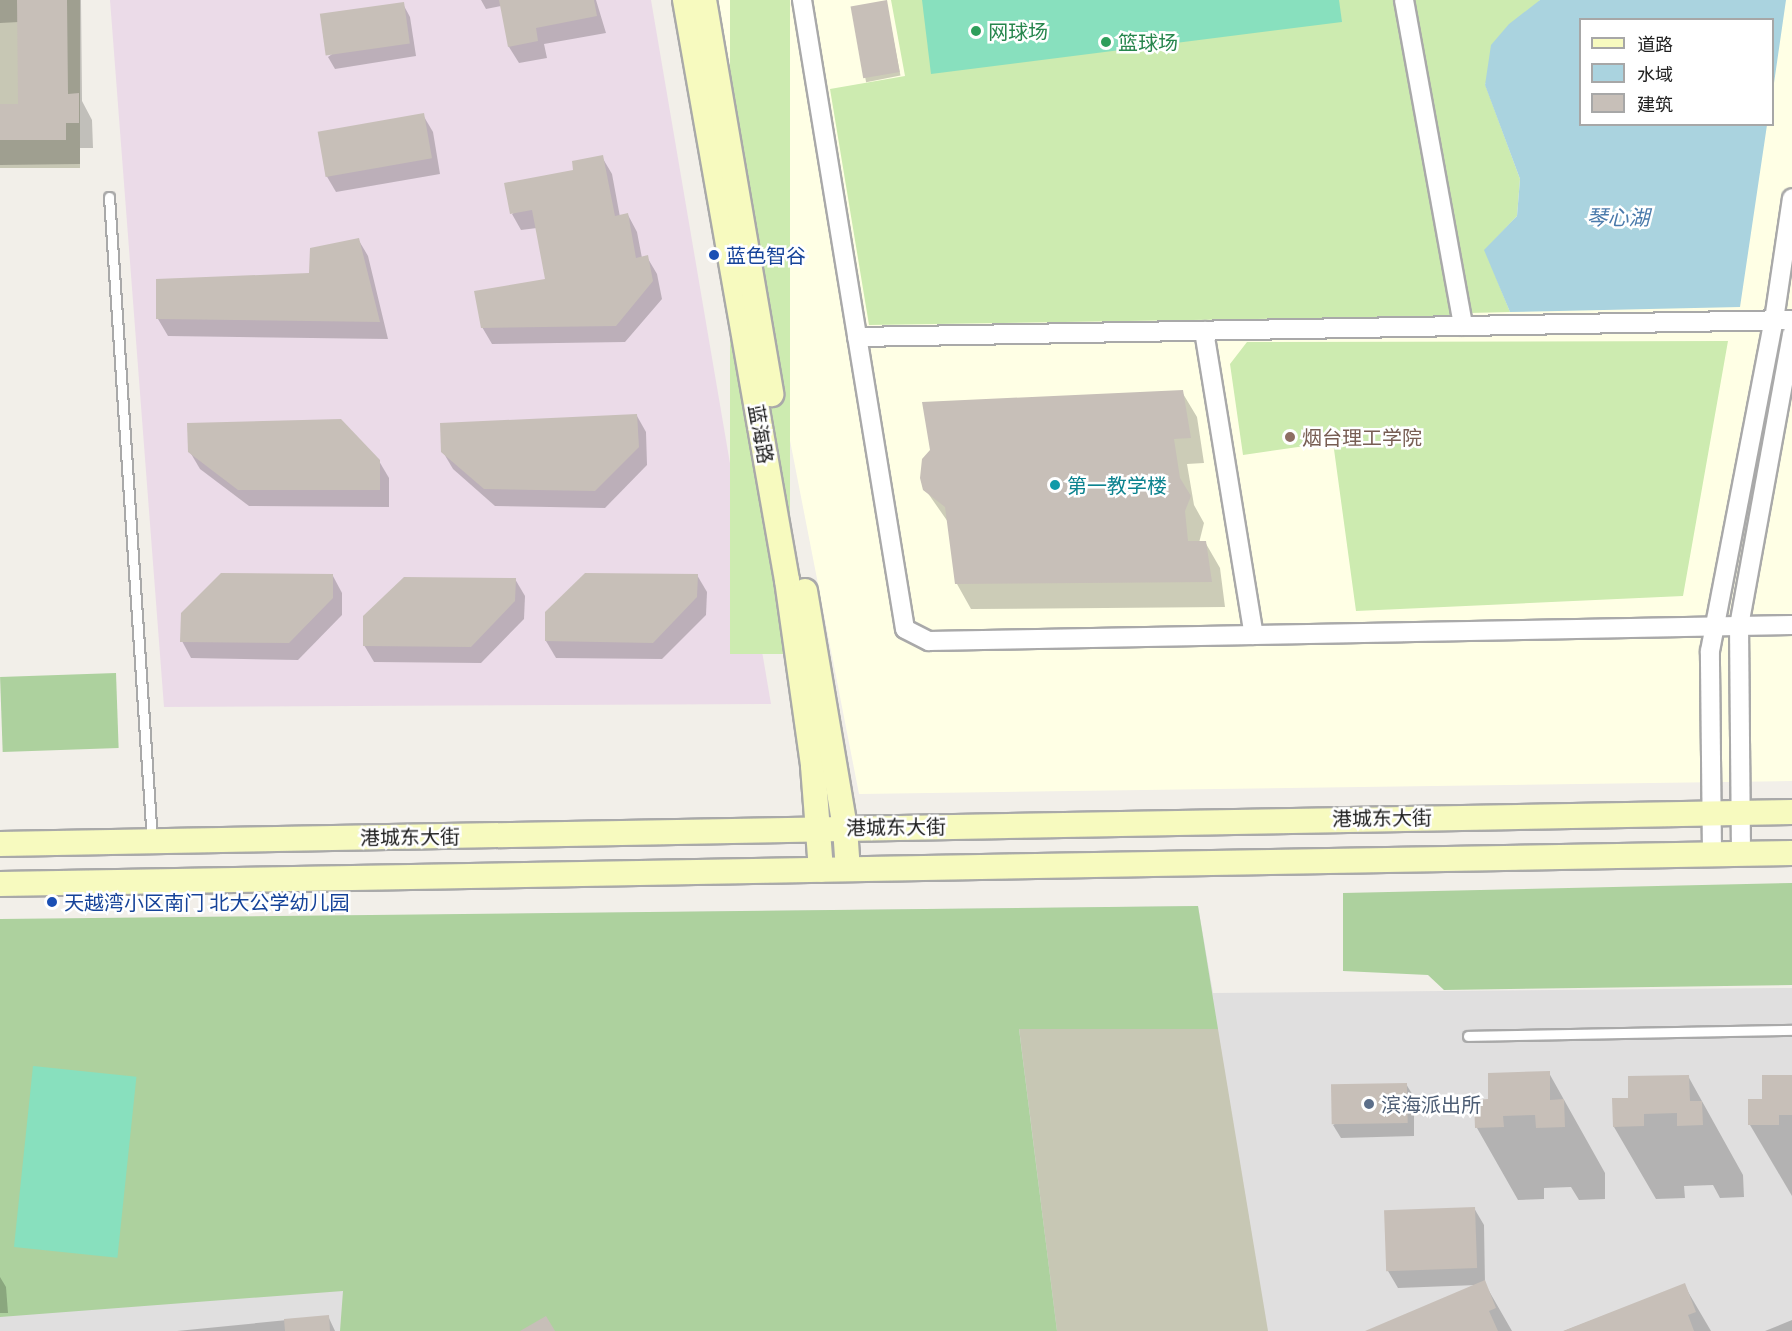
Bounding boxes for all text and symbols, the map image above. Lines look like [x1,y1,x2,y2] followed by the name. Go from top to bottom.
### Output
[1579,18,1774,126] legend
[988,19,1048,43] place label: 网球场
[969,24,983,38] marker: 网球场
[1118,30,1178,54] place label: 篮球场
[1637,33,1673,56] text: 道路
[1099,35,1113,49] marker: 篮球场
[1637,63,1673,86] text: 水域
[1637,93,1673,116] text: 建筑
[1587,204,1649,230] water label: 琴心湖
[726,243,806,267] place label: 蓝色智谷
[707,248,721,262] marker: 蓝色智谷
[744,402,778,466] street label: 蓝海路
[1302,425,1422,449] place label: 烟台理工学院
[1283,430,1297,444] marker: 烟台理工学院
[1067,473,1167,497] place label: 第一教学楼
[1048,478,1062,492] marker: 第一教学楼
[1332,805,1432,831] street label: 港城东大街
[846,814,946,840] street label: 港城东大街
[360,824,460,850] street label: 港城东大街
[64,890,349,914] place label: 天越湾小区南门 北大公学幼儿园
[45,895,59,909] marker: 天越湾小区南门 北大公学幼儿园
[1381,1092,1481,1116] place label: 滨海派出所
[1362,1097,1376,1111] marker: 滨海派出所

